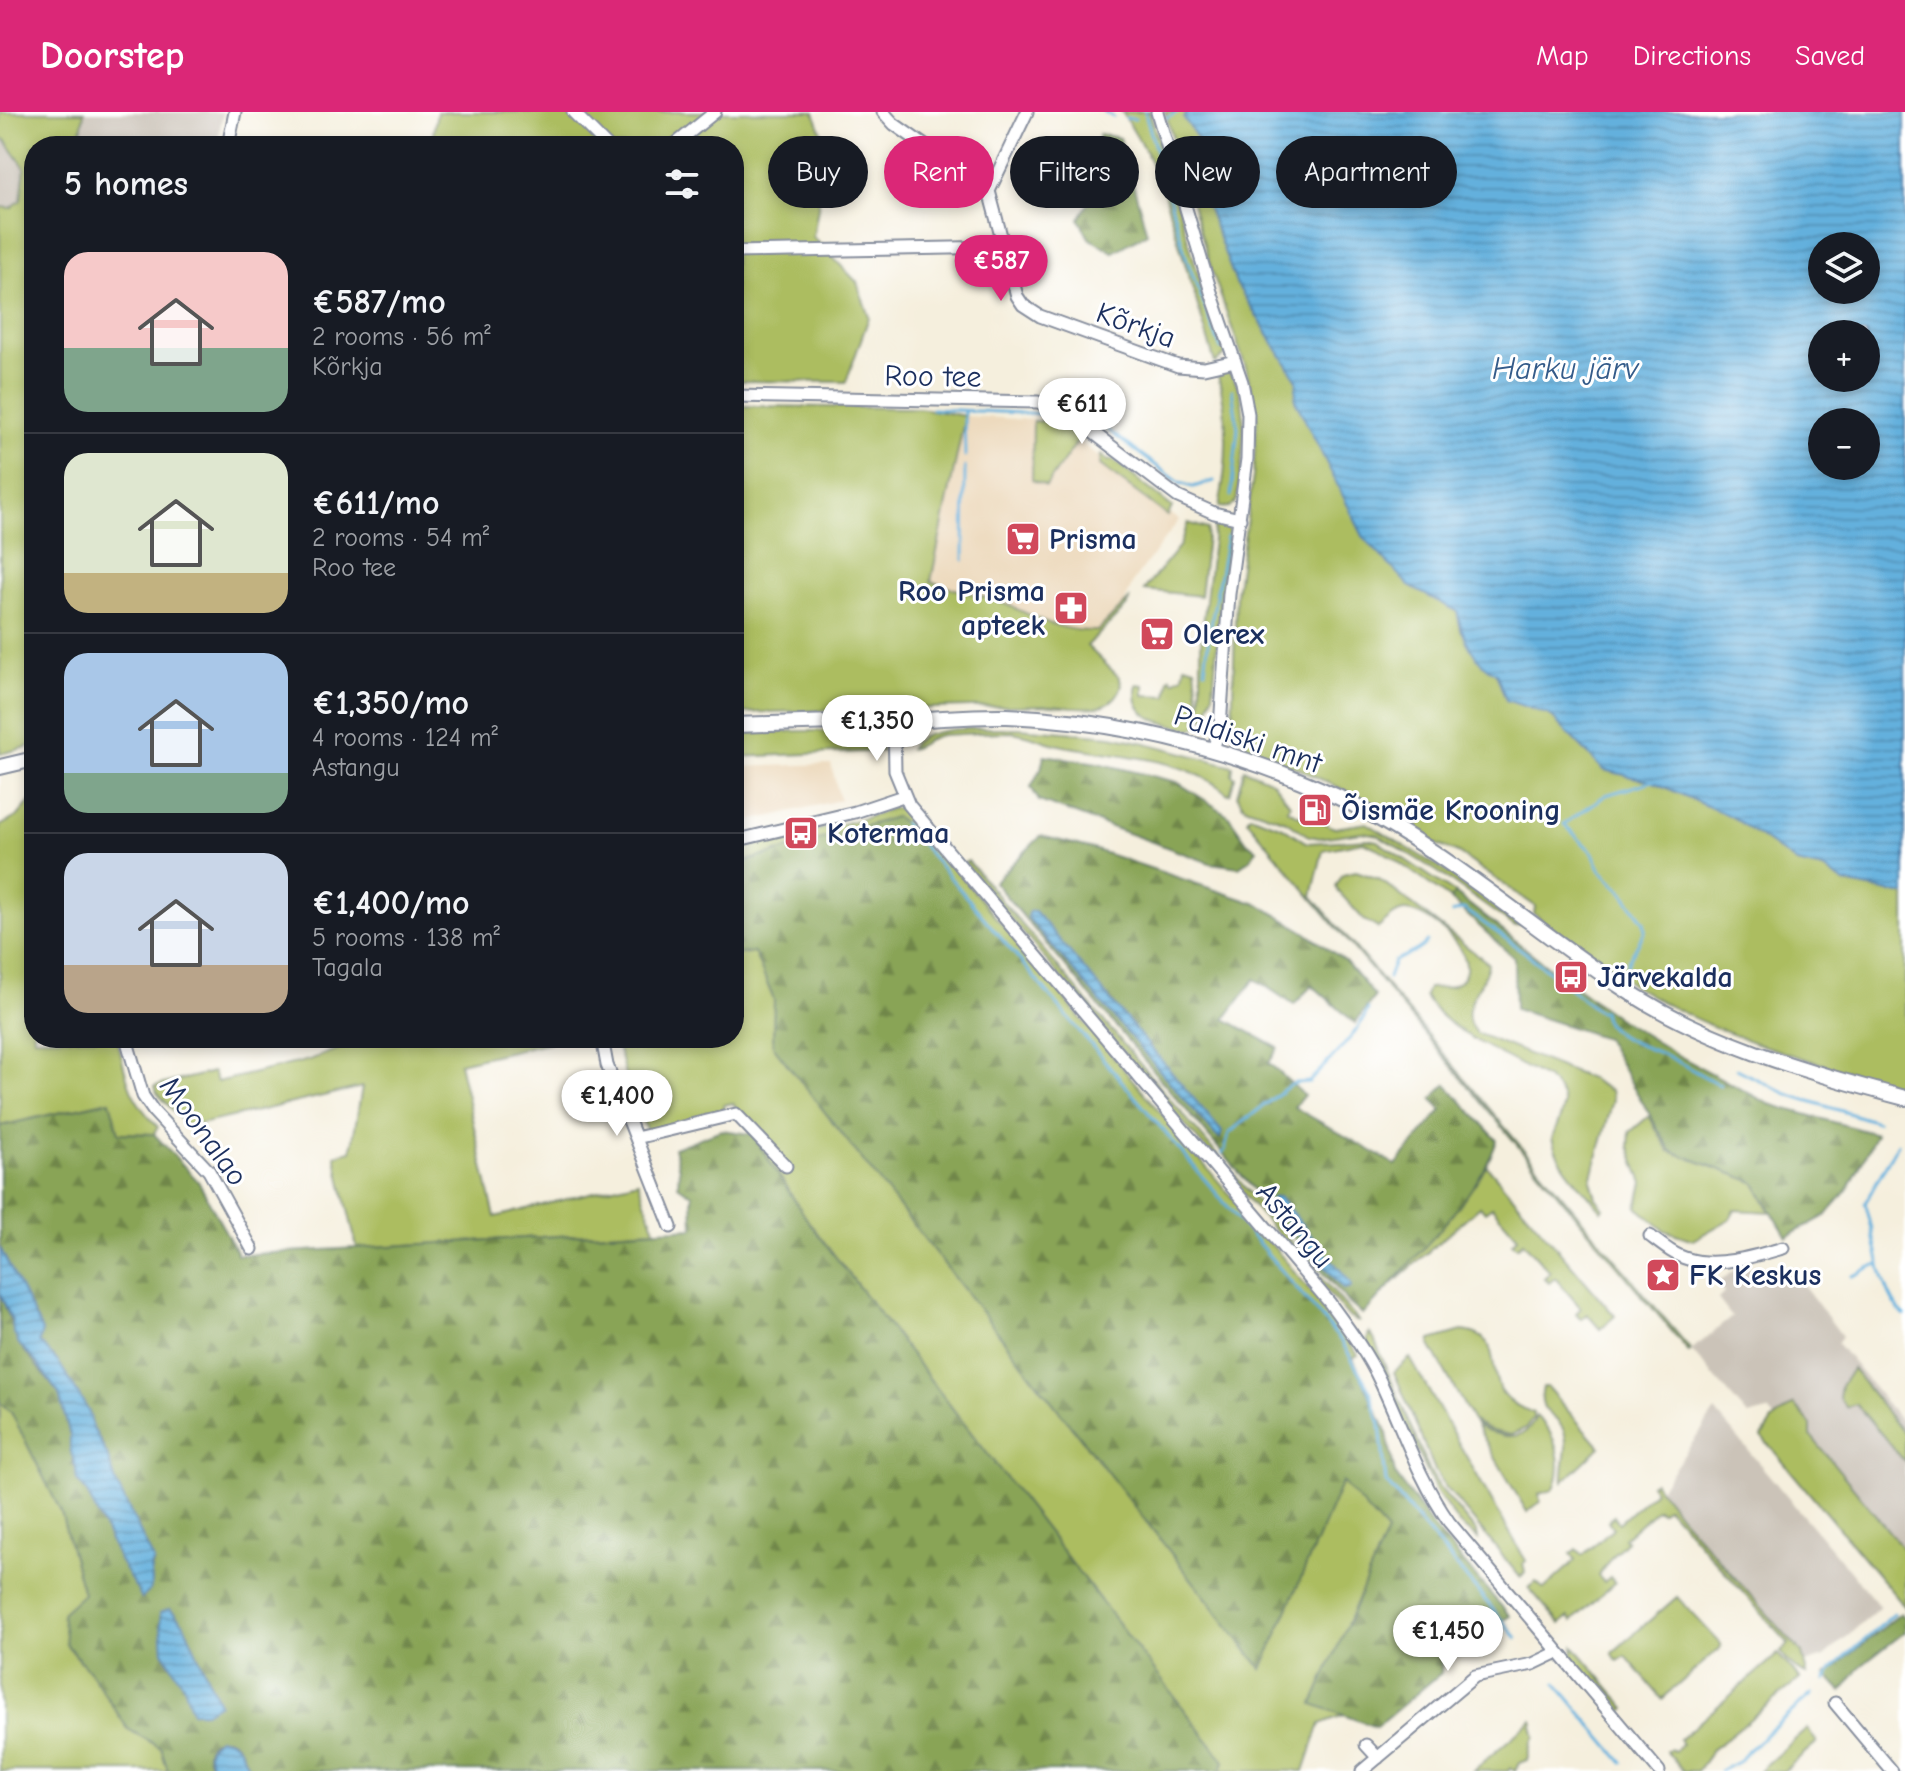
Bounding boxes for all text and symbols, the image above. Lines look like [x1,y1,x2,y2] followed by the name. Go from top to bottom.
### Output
[40,34,184,78] text: Doorstep
[1536,40,1589,72] text: Map
[1633,40,1751,72] text: Directions
[1795,40,1865,72] text: Saved
[768,136,868,208] chip: Buy
[884,136,994,208] chip: Rent
[1010,136,1139,208] chip: Filters
[1155,136,1260,208] chip: New
[1276,136,1457,208] chip: Apartment
[660,162,704,206] icon: filters
[64,164,188,204] text: 5 homes
[1808,232,1880,480] map controls
[1808,232,1880,304] button: layers
[954,235,1048,303] pin: €587
[973,246,1029,276] text: €587
[312,282,446,322] text: €587/mo
[128,284,224,380] icon: home
[1091,295,1180,356] street label: Kõrkja
[1808,320,1880,392] button: +
[312,322,491,352] text: 2 rooms · 56 m²
[1492,350,1640,387] water label: Harku järv
[312,352,383,382] text: Kõrkja
[884,358,982,395] street label: Roo tee
[1035,378,1129,446] pin: €611
[1056,389,1108,419] text: €611
[1808,408,1880,480] button: −
[312,483,439,523] text: €611/mo
[128,485,224,581] icon: home
[1004,520,1042,558] supermarket icon: Prisma
[1049,522,1137,557] place label: Prisma
[312,523,489,553] text: 2 rooms · 54 m²
[312,553,396,583] text: Roo tee
[898,574,1045,643] place label: Roo Prisma apteek
[1052,589,1090,627] pharmacy icon: Roo Prisma apteek
[1138,615,1176,653] supermarket icon: Olerex
[1183,617,1265,652] place label: Olerex
[312,683,469,723] text: €1,350/mo
[128,685,224,781] icon: home
[812,695,942,763] pin: €1,350
[1169,698,1328,782] street label: Paldiski mnt
[840,706,914,736] text: €1,350
[312,723,498,753] text: 4 rooms · 124 m²
[312,753,399,783] text: Astangu
[1296,791,1334,829] fuel station icon: Õismäe Krooning
[1341,793,1561,828] place label: Õismäe Krooning
[782,814,820,852] bus stop icon: Kotermaa
[827,816,950,851] place label: Kotermaa
[312,883,470,923] text: €1,400/mo
[128,885,224,981] icon: home
[312,923,500,953] text: 5 rooms · 138 m²
[312,953,383,983] text: Tagala
[1552,958,1590,996] bus stop icon: Järvekalda
[1597,960,1733,995] place label: Järvekalda
[152,1070,255,1193] street label: Moonalao
[552,1070,682,1138] pin: €1,400
[579,1081,655,1111] text: €1,400
[1249,1175,1340,1275] street label: Astangu
[1644,1256,1682,1294] place icon: FK Keskus
[1689,1258,1821,1293] place label: FK Keskus
[1383,1605,1513,1673] pin: €1,450
[1411,1616,1485,1646] text: €1,450

